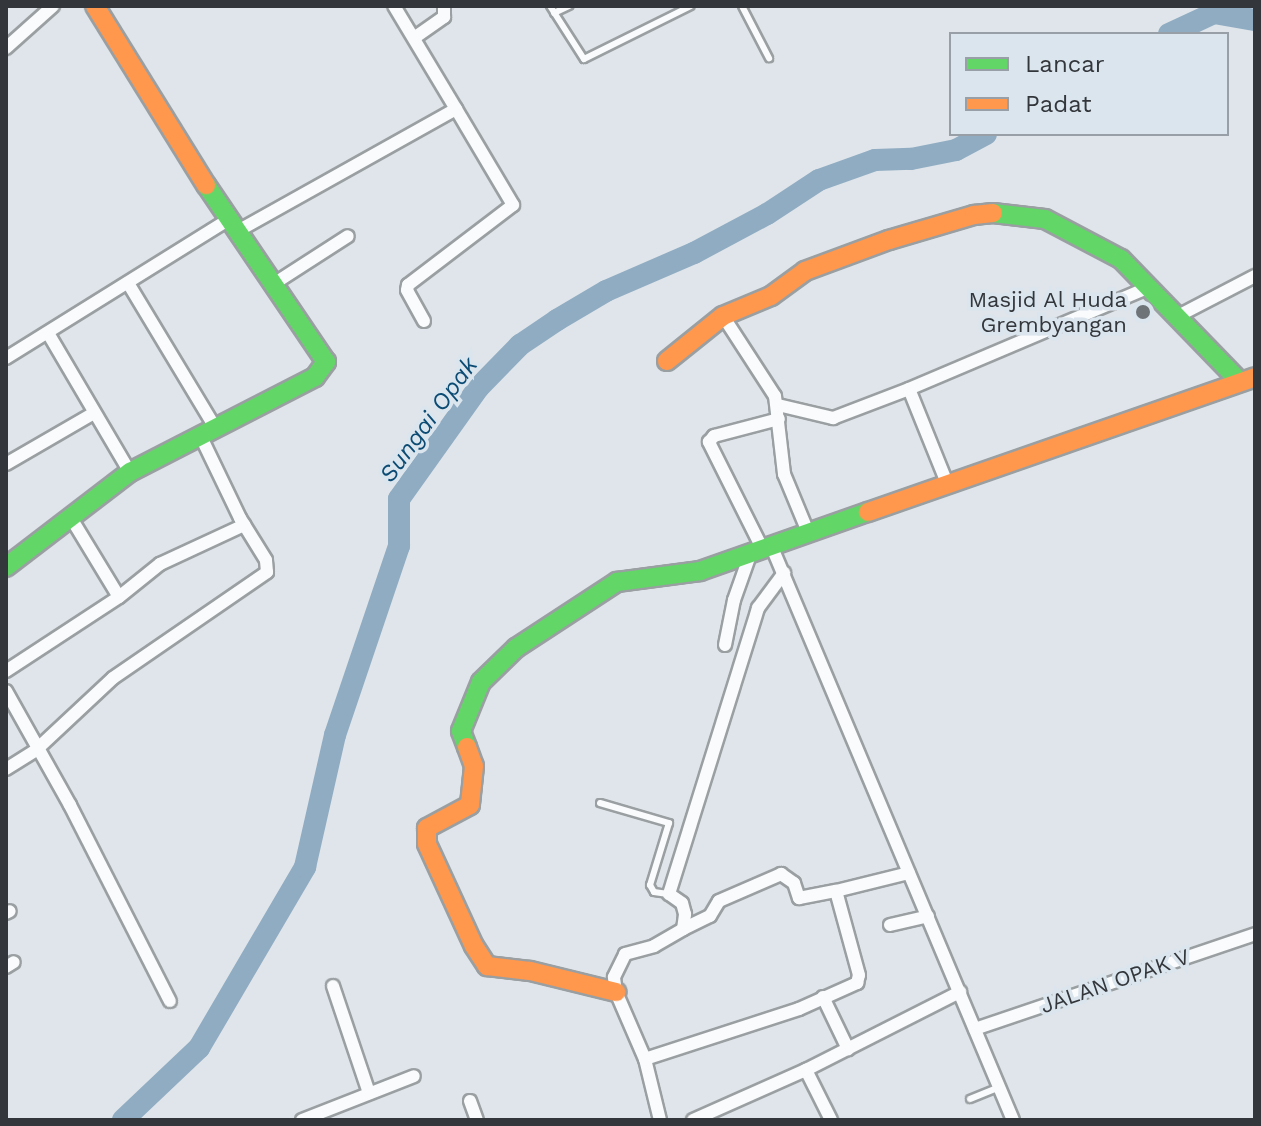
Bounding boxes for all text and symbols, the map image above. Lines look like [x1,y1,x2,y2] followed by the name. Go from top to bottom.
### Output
[949,32,1229,136] legend
[1025,50,1105,78] text: Lancar
[1025,90,1091,118] text: Padat
[967,286,1127,338] place label: Masjid Al Huda Grembyangan
[1134,303,1152,321] marker: Masjid Al Huda Grembyangan
[374,352,484,488] water label: Sungai Opak
[1036,943,1194,1019] street label: JALAN OPAK V

